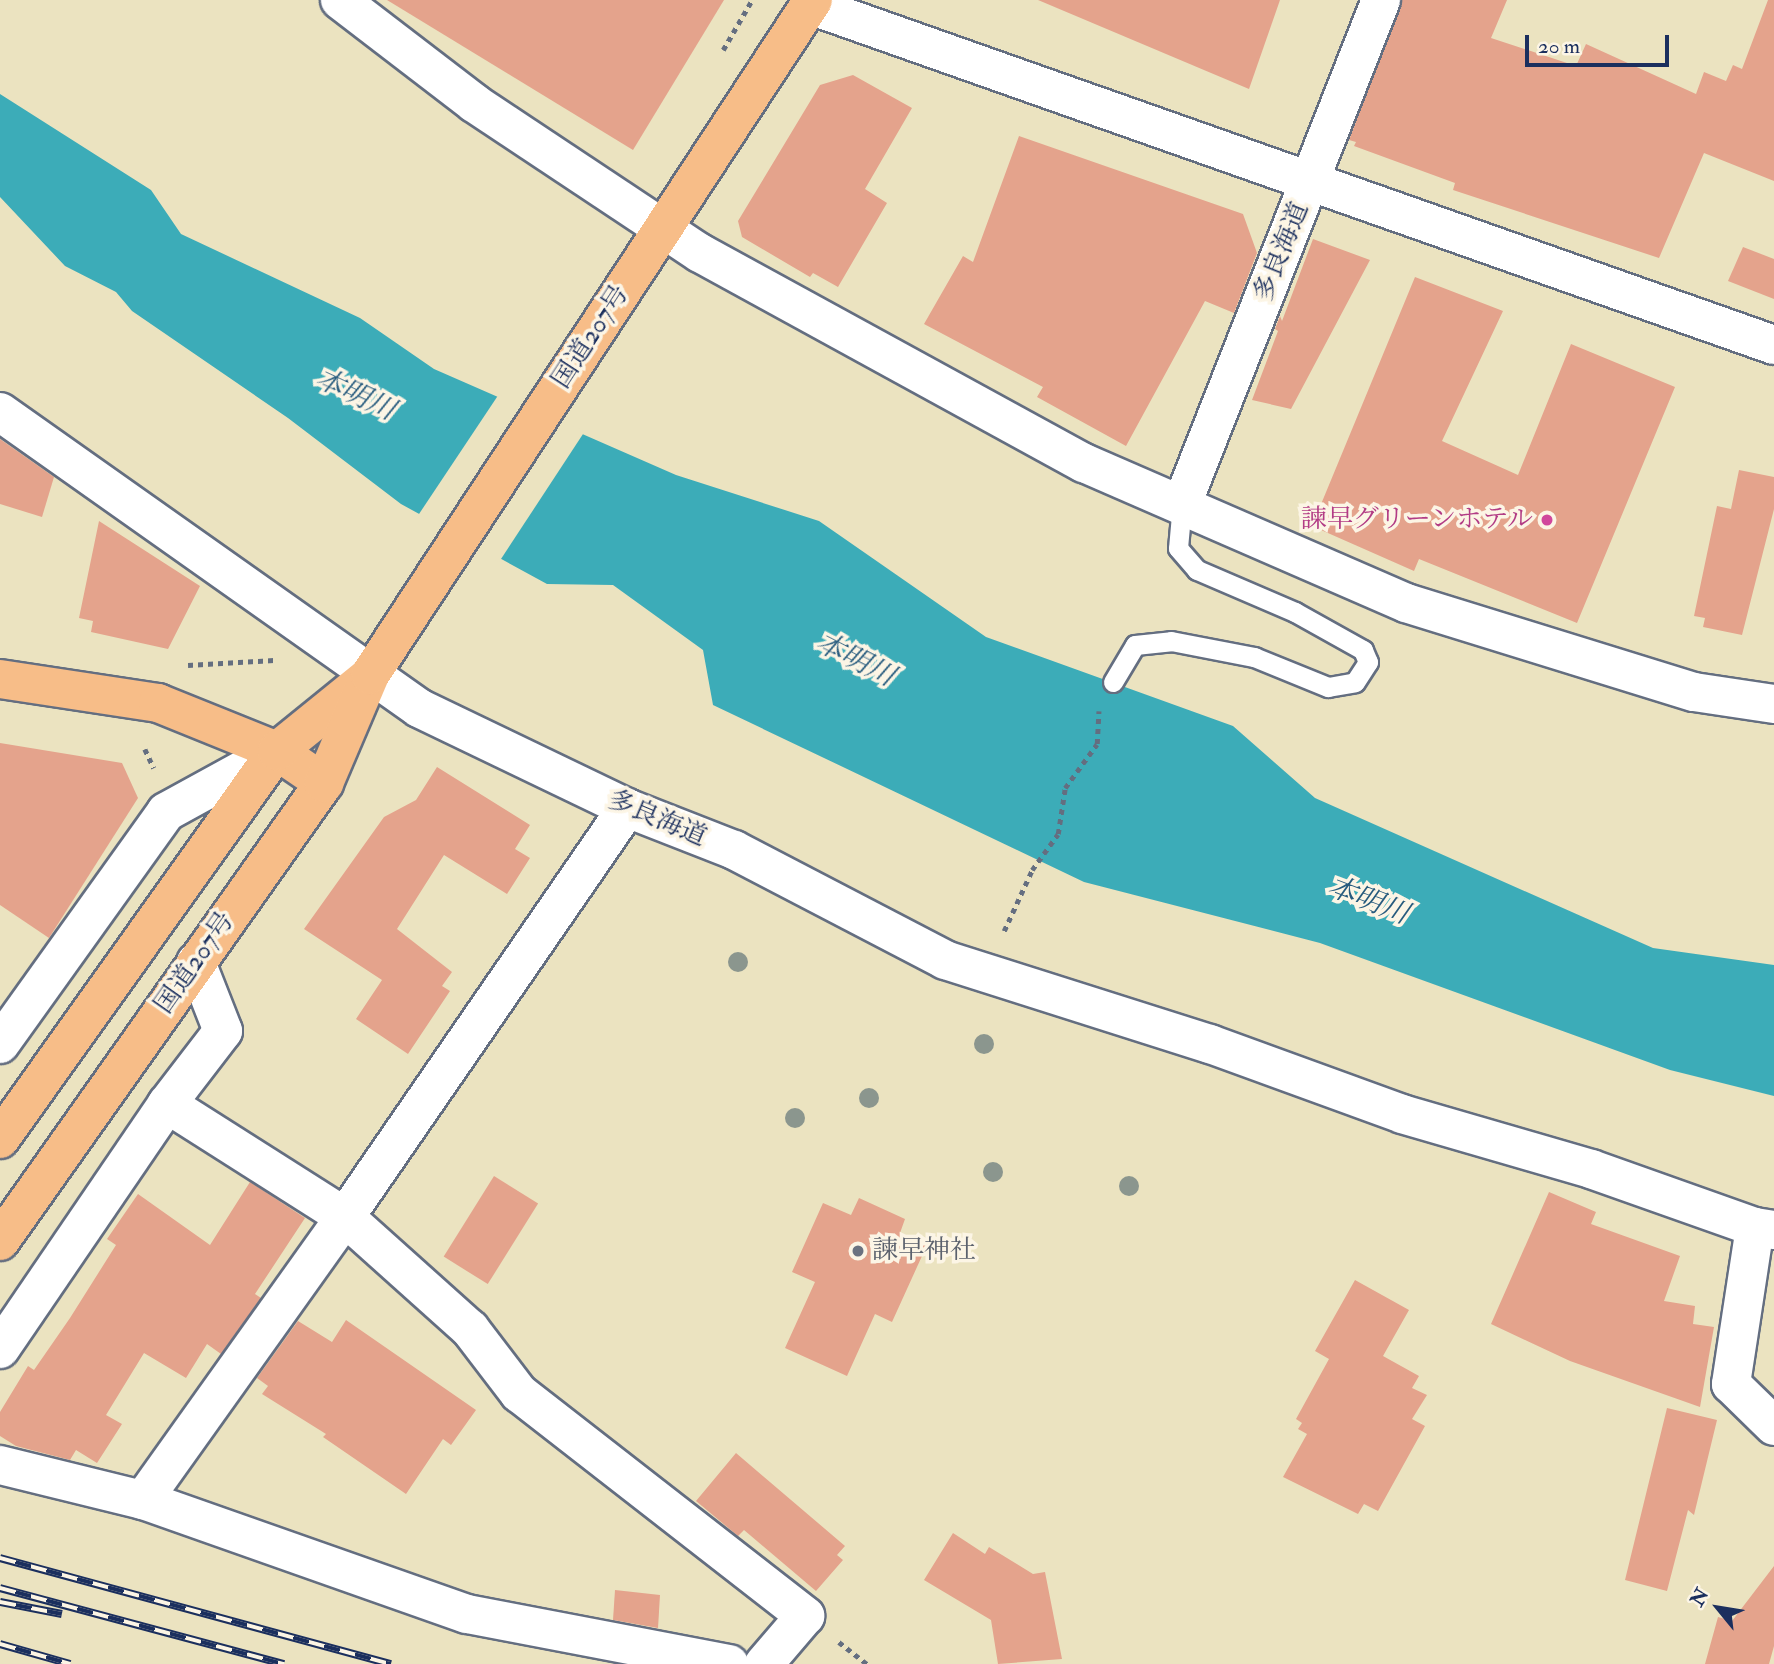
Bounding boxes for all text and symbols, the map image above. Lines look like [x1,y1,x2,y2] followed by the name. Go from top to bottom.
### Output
[1529,21,1672,65] scale bar
[1538,33,1580,60] text: 20 m
[1248,198,1316,306] street label: 多良海道
[546,280,636,394] street label: 国道207号
[310,362,400,428] water label: 本明川
[1299,504,1533,536] place label: 諫早グリーンホテル
[1539,512,1555,528] marker: 諫早グリーンホテル
[810,626,900,694] water label: 本明川
[603,784,711,854] street label: 多良海道
[1323,870,1413,932] water label: 本明川
[149,906,241,1020] street label: 国道207号
[872,1235,976,1267] place label: 諫早神社
[850,1243,866,1259] marker: 諫早神社
[1683,1573,1753,1643] north arrow
[1685,1584,1714,1611] text: N

